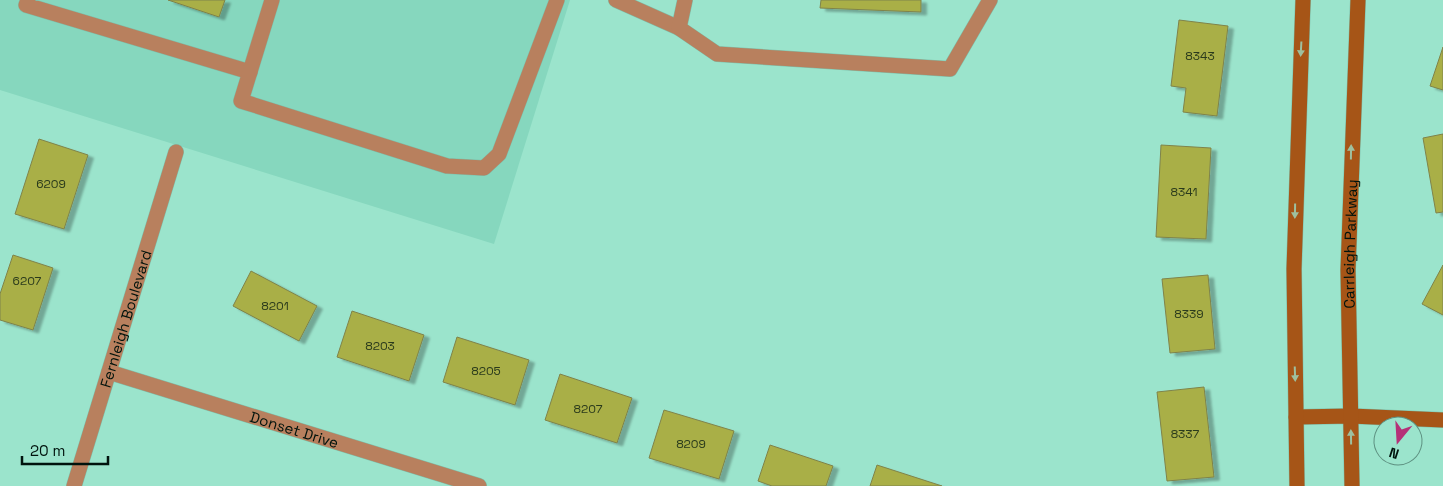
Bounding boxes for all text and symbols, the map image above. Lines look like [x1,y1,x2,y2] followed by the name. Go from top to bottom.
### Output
[1297,41,1305,57] one-way arrow
[1185,48,1215,64] house number: 8343
[1347,144,1355,160] one-way arrow
[36,176,66,192] house number: 6209
[1338,179,1361,309] street label: Carrleigh Parkway
[1171,184,1197,200] house number: 8341
[1291,203,1299,219] one-way arrow
[95,247,155,390] street label: Fernleigh Boulevard
[13,273,42,289] house number: 6207
[261,298,289,314] house number: 8201
[1174,306,1204,322] house number: 8339
[365,338,395,354] house number: 8203
[471,363,501,379] house number: 8205
[1291,366,1299,382] one-way arrow
[574,401,603,417] house number: 8207
[248,407,341,452] street label: Donset Drive
[1373,416,1423,466] north arrow
[1171,426,1200,442] house number: 8337
[1347,429,1355,445] one-way arrow
[22,434,109,466] scale bar
[676,436,706,452] house number: 8209
[30,441,65,460] text: 20 m
[1387,443,1401,463] text: N

